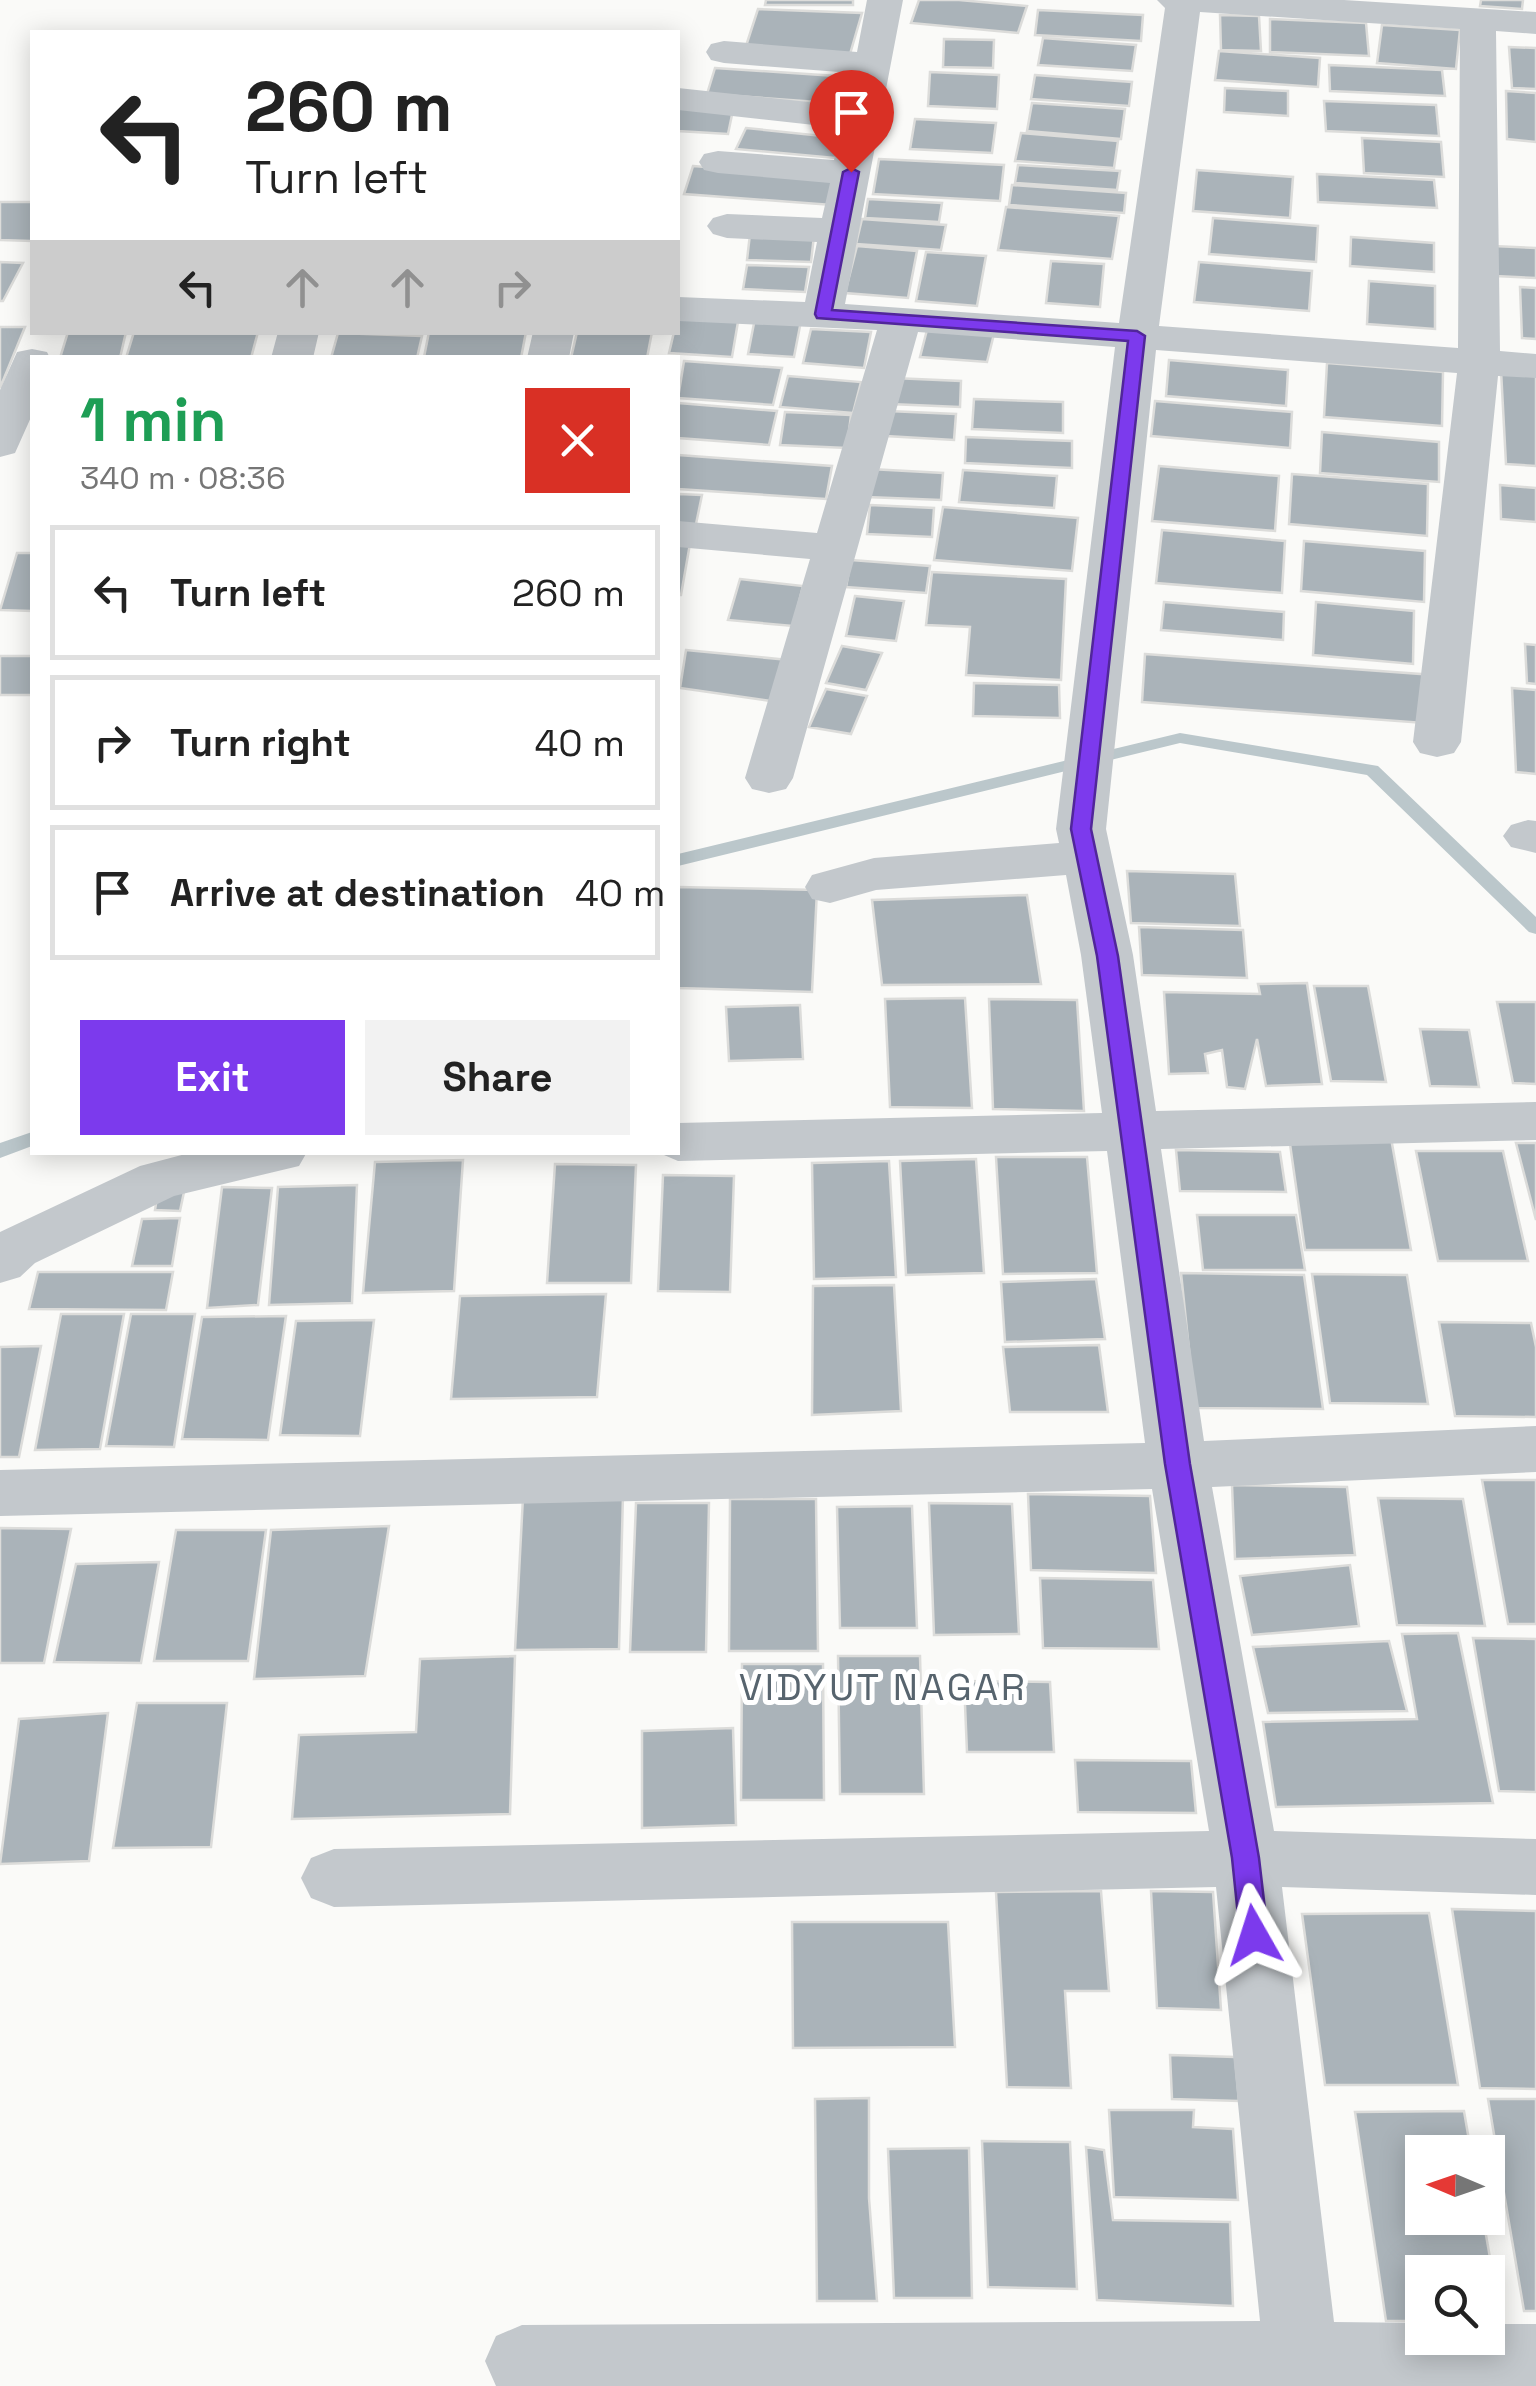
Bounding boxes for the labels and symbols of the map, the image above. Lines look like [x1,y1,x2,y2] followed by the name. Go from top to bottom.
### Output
[809,70,894,173] pin
[739,1663,1027,1711] district label: VIDYUT NAGAR
[1202,1883,1306,1987] position arrow
[1405,2135,1505,2235] north arrow

